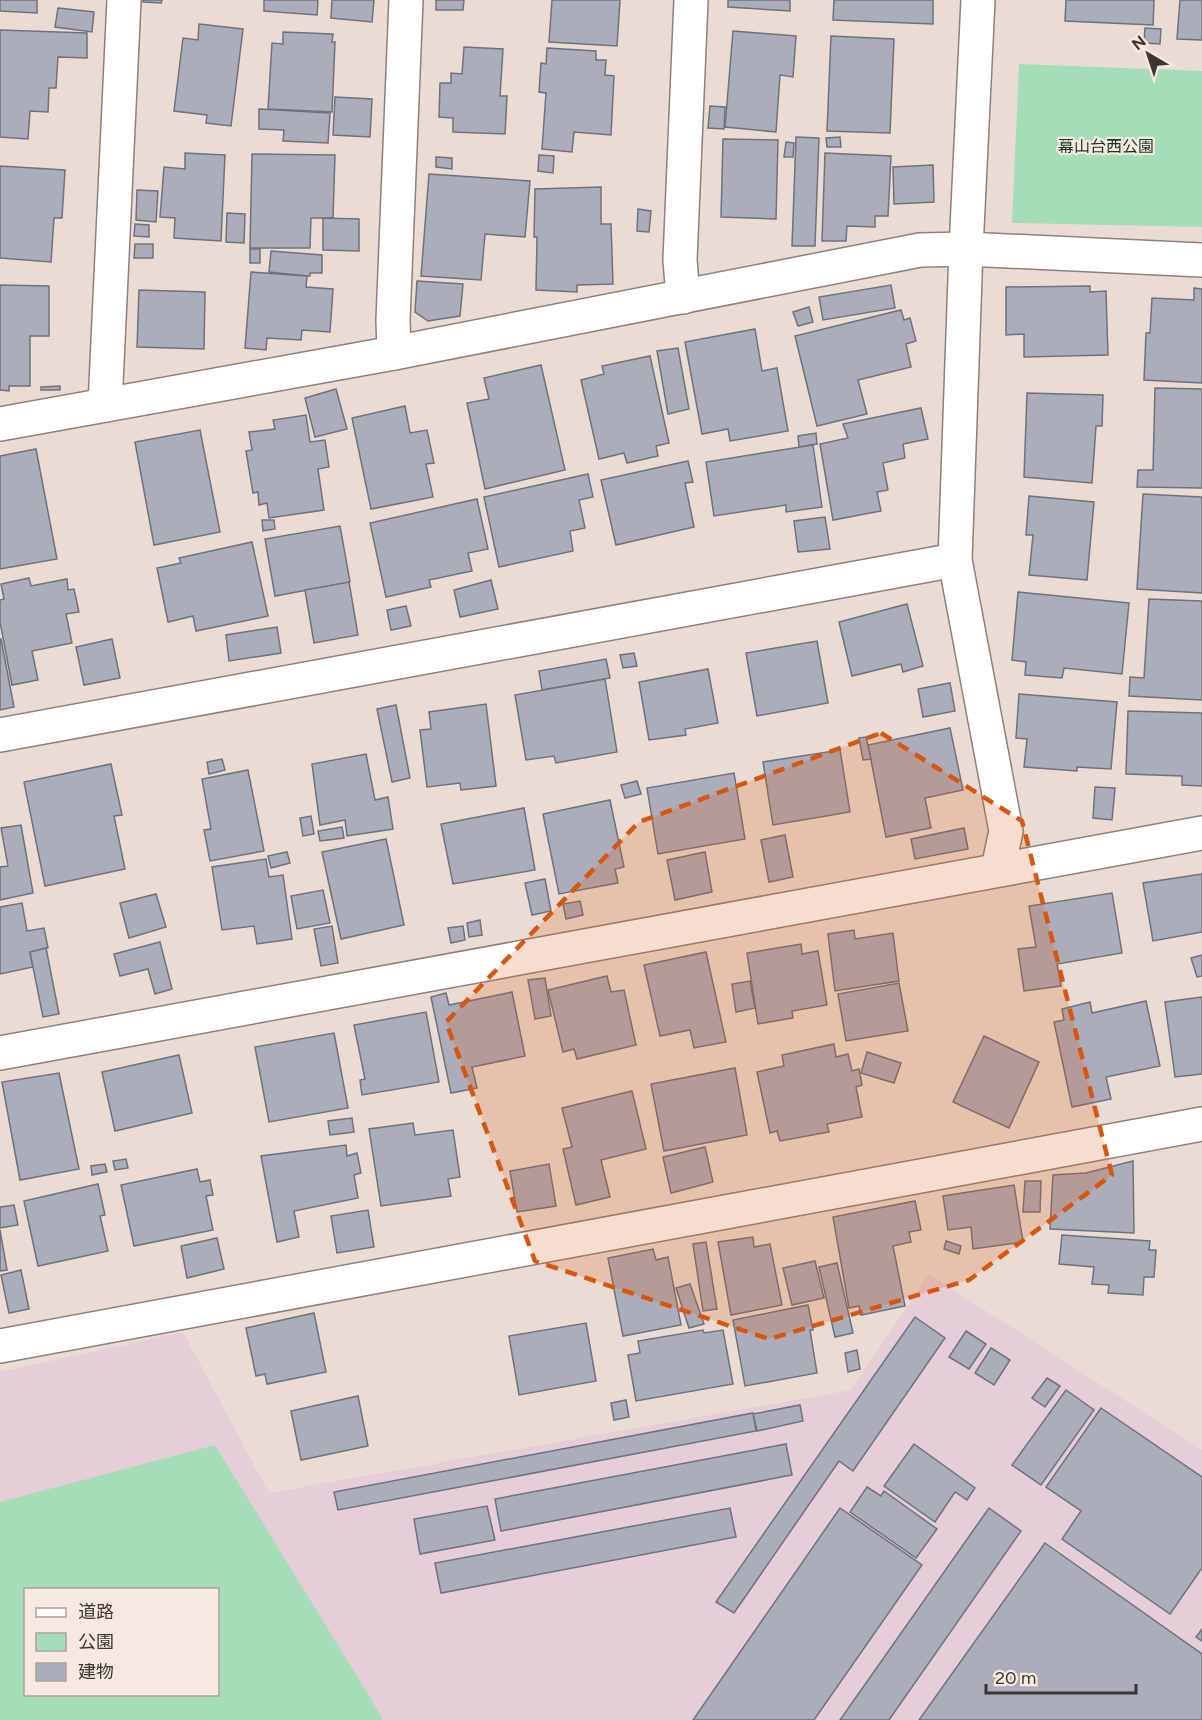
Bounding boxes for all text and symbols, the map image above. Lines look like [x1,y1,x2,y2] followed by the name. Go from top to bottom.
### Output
[1118,24,1178,84] north arrow
[1128,31,1150,54] text: N
[1058,137,1154,156] park label: 幕山台西公園
[24,1588,219,1696] legend
[78,1601,114,1623] text: 道路
[78,1631,114,1653] text: 公園
[986,1657,1136,1695] scale bar
[78,1661,114,1683] text: 建物
[995,1667,1036,1689] text: 20 m

